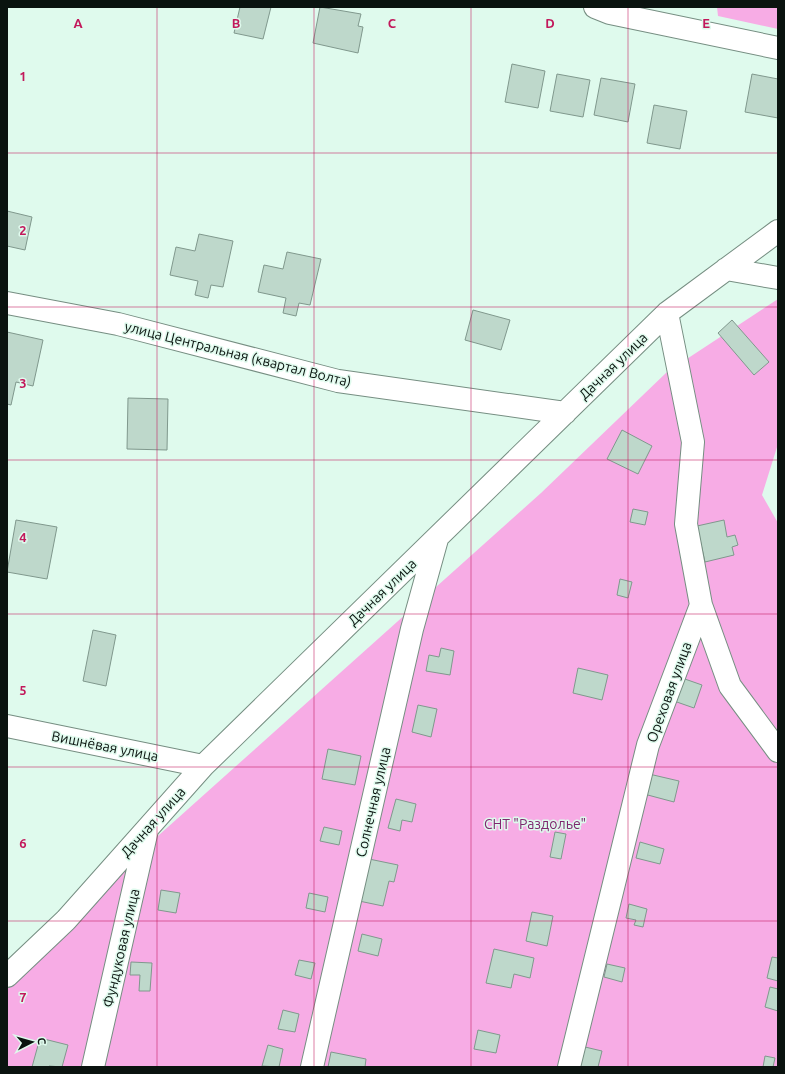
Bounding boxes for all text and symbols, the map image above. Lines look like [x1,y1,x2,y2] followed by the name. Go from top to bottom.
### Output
[73,16,83,30] text: A
[232,16,241,30] text: B
[388,16,397,30] text: C
[545,16,555,30] text: D
[702,16,710,30] text: E
[19,69,27,83] text: 1
[19,223,27,237] text: 2
[123,318,353,390] street label: улица Центральная (квартал Волта)
[576,329,650,403] street label: Дачная улица
[19,376,27,390] text: 3
[19,530,27,544] text: 4
[345,555,419,629] street label: Дачная улица
[643,640,695,744] street label: Ореховая улица
[19,683,27,697] text: 5
[50,728,160,764] street label: Вишнёвая улица
[353,745,393,859] street label: Солнечная улица
[117,784,189,860] street label: Дачная улица
[484,816,586,832] park label: СНТ "Раздолье"
[19,836,27,850] text: 6
[100,887,142,1009] street label: Фундуковая улица
[19,990,27,1004] text: 7
[12,1022,52,1062] north arrow
[36,1037,48,1045] text: С

